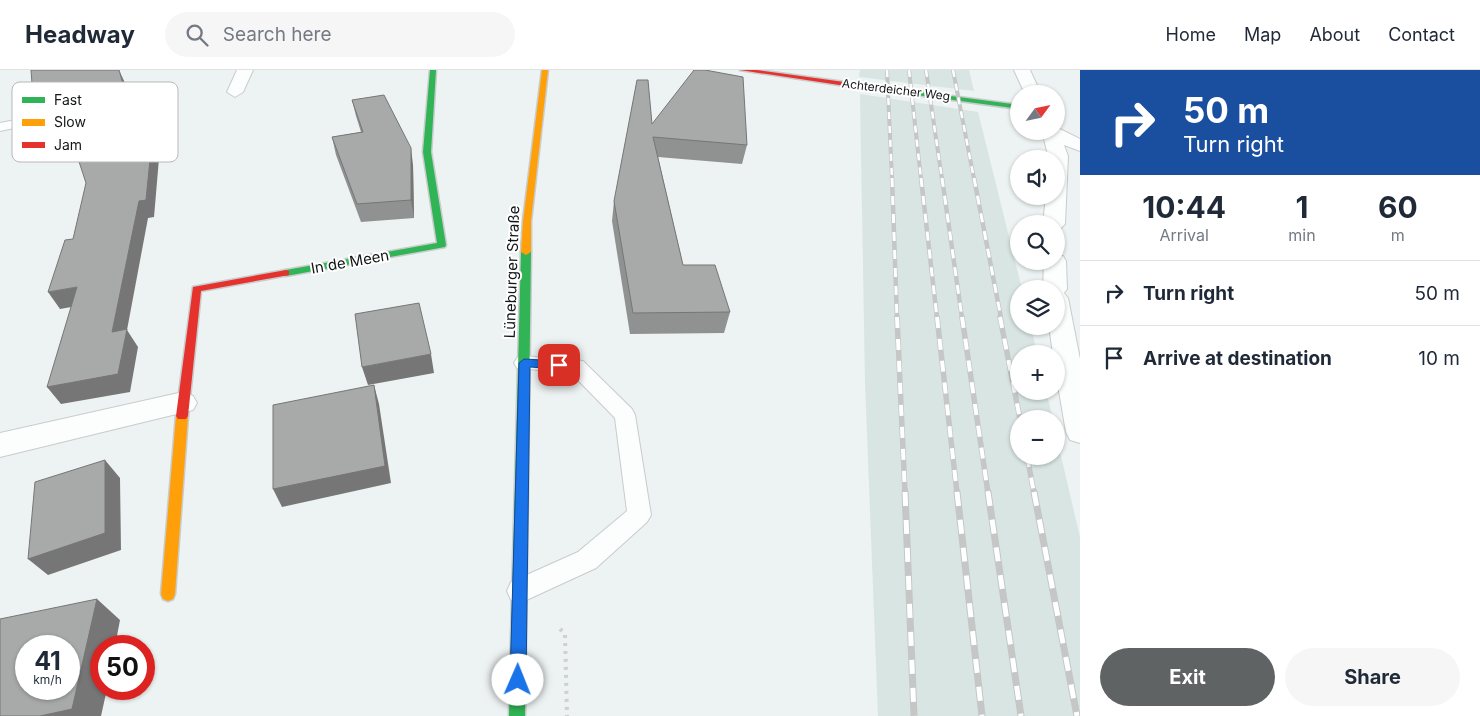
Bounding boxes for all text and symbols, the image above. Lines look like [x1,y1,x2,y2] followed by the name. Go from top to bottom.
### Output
[165,12,515,57] search box
[25,20,135,49] text: Headway
[183,21,211,49] icon: search
[223,23,331,46] text: Search here
[1166,24,1216,45] text: Home
[1244,24,1281,45] text: Map
[1309,24,1360,45] text: About
[1388,24,1455,45] text: Contact
[841,75,951,104] street label: Achterdeicher Weg
[12,82,178,162] legend
[1010,85,1065,140] north arrow
[1010,85,1065,465] map controls
[1183,89,1269,131] text: 50 m
[1100,90,1165,155] icon: right
[54,91,82,108] text: Fast
[54,113,86,130] text: Slow
[1183,131,1284,157] text: Turn right
[54,136,82,153] text: Jam
[1010,150,1065,205] button: sound
[1142,189,1226,225] text: 10:44
[1296,189,1308,225] text: 1
[1378,189,1418,225] text: 60
[500,205,523,339] street label: Lüneburger Straße
[1010,215,1065,270] button: search
[1160,225,1209,245] text: Arrival
[1288,225,1316,245] text: min
[1391,225,1405,245] text: m
[309,245,391,278] street label: In de Meen
[1100,279,1128,307] icon: right
[1010,280,1065,335] button: layers
[1143,282,1234,305] text: Turn right
[1414,282,1460,305] text: 50 m
[538,344,580,386] pin
[1100,344,1128,372] icon: arrive
[1010,345,1065,400] button: +
[1143,347,1332,370] text: Arrive at destination
[1418,347,1460,370] text: 10 m
[545,351,573,379] icon: arrive
[1010,410,1065,465] button: −
[90,635,155,700] speed limit sign: 50
[34,646,61,676] text: 41
[1100,648,1275,706] button: Exit
[1285,648,1460,706] button: Share
[491,653,543,705] position arrow
[33,672,62,687] text: km/h

